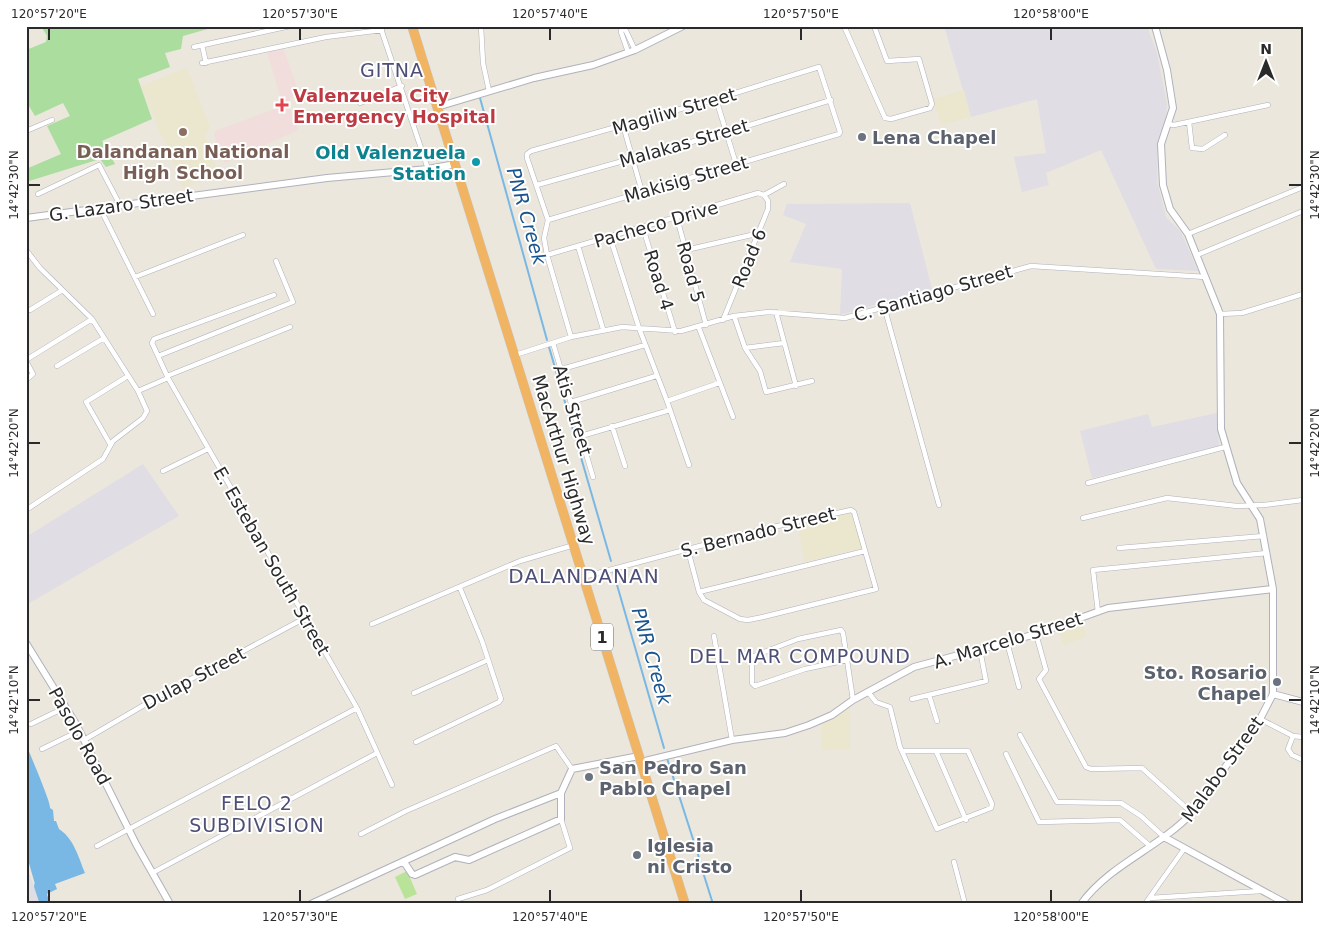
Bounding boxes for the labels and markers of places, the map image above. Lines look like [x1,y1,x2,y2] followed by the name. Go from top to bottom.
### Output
[293,85,496,127] place label: Valenzuela City Emergency Hospital
[275,98,289,112] marker: Valenzuela City Emergency Hospital
[177,126,189,138] marker: Dalandanan National High School
[872,127,996,148] place label: Lena Chapel
[856,131,868,143] marker: Lena Chapel
[77,141,289,183] place label: Dalandanan National High School
[315,142,466,184] place label: Old Valenzuela Station
[470,156,482,168] marker: Old Valenzuela Station
[1143,662,1267,704] place label: Sto. Rosario Chapel
[1271,676,1283,688] marker: Sto. Rosario Chapel
[599,757,747,799] place label: San Pedro San Pablo Chapel
[583,771,595,783] marker: San Pedro San Pablo Chapel
[647,835,732,877] place label: Iglesia ni Cristo
[631,849,643,861] marker: Iglesia ni Cristo

